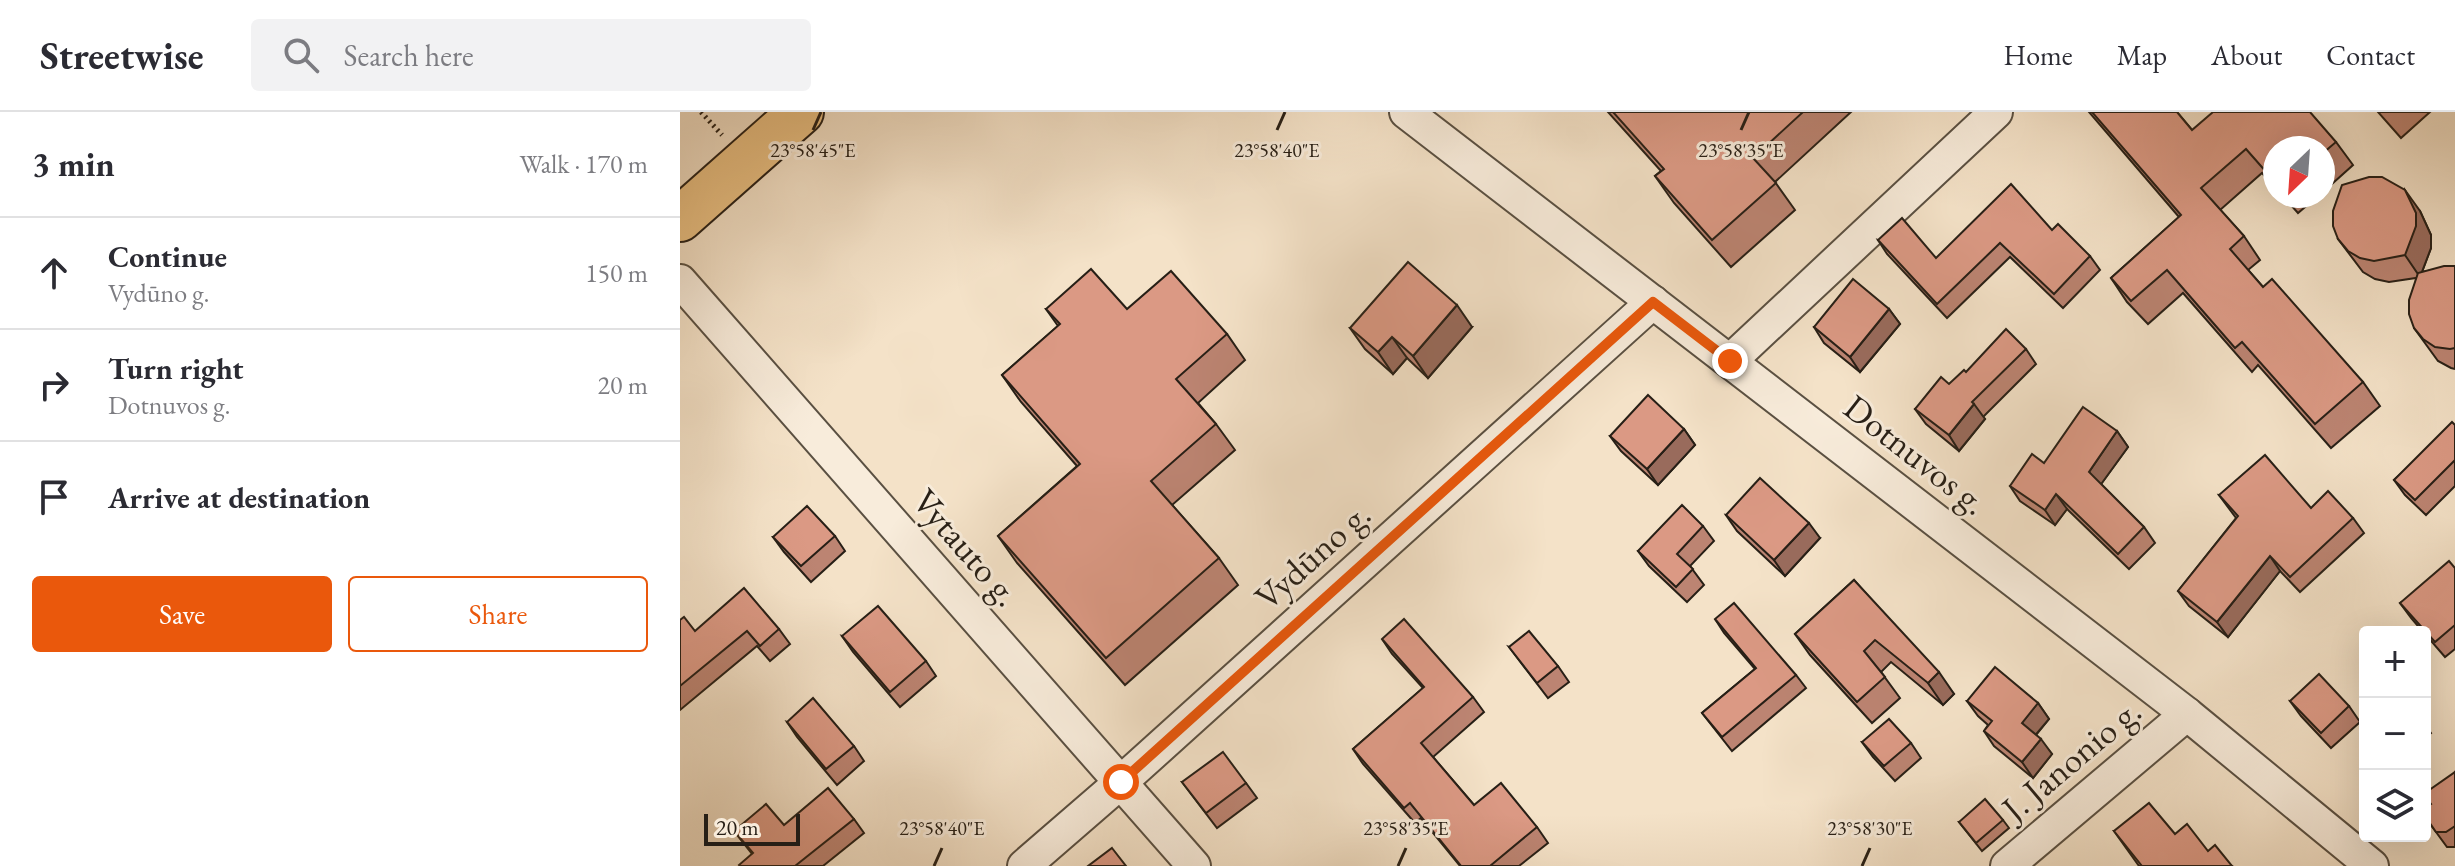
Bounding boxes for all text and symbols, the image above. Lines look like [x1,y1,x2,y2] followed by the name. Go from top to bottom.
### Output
[251,19,811,91] search box
[40,31,203,80] text: Streetwise
[279,33,323,77] icon: search
[343,36,474,75] text: Search here
[2003,37,2073,73] text: Home
[2117,37,2167,73] text: Map
[2211,37,2282,73] text: About
[2326,37,2415,73] text: Contact
[2263,136,2335,208] north arrow
[770,137,856,163] text: 23°58'45"E
[1234,137,1320,163] text: 23°58'40"E
[1698,137,1784,163] text: 23°58'35"E
[32,142,115,186] text: 3 min
[520,147,648,181] text: Walk · 170 m
[108,237,227,276] text: Continue
[32,251,76,295] icon: ahead
[585,256,648,290] text: 150 m
[108,276,210,310] text: Vydūno g.
[1712,343,1748,379] route end
[108,349,244,388] text: Turn right
[32,363,76,407] icon: right
[598,368,648,402] text: 20 m
[1834,384,1997,525] street label: Dotnuvos g.
[108,388,231,422] text: Dotnuvos g.
[32,475,76,519] icon: arrive
[108,478,370,517] text: Arrive at destination
[903,479,1031,616] street label: Vytauto g.
[1244,491,1380,620] street label: Vydūno g.
[32,576,332,652] button: Save
[348,576,648,652] button: Share
[2359,626,2431,842] map controls
[2359,626,2431,698] button: +
[1990,687,2151,833] street label: J. Janonio g.
[2359,698,2431,770] button: −
[1103,764,1139,800] route start
[2359,770,2431,842] button: layers
[704,810,800,846] scale bar
[716,813,759,842] text: 20 m
[899,815,985,841] text: 23°58'40"E
[1363,815,1449,841] text: 23°58'35"E
[1827,815,1913,841] text: 23°58'30"E

